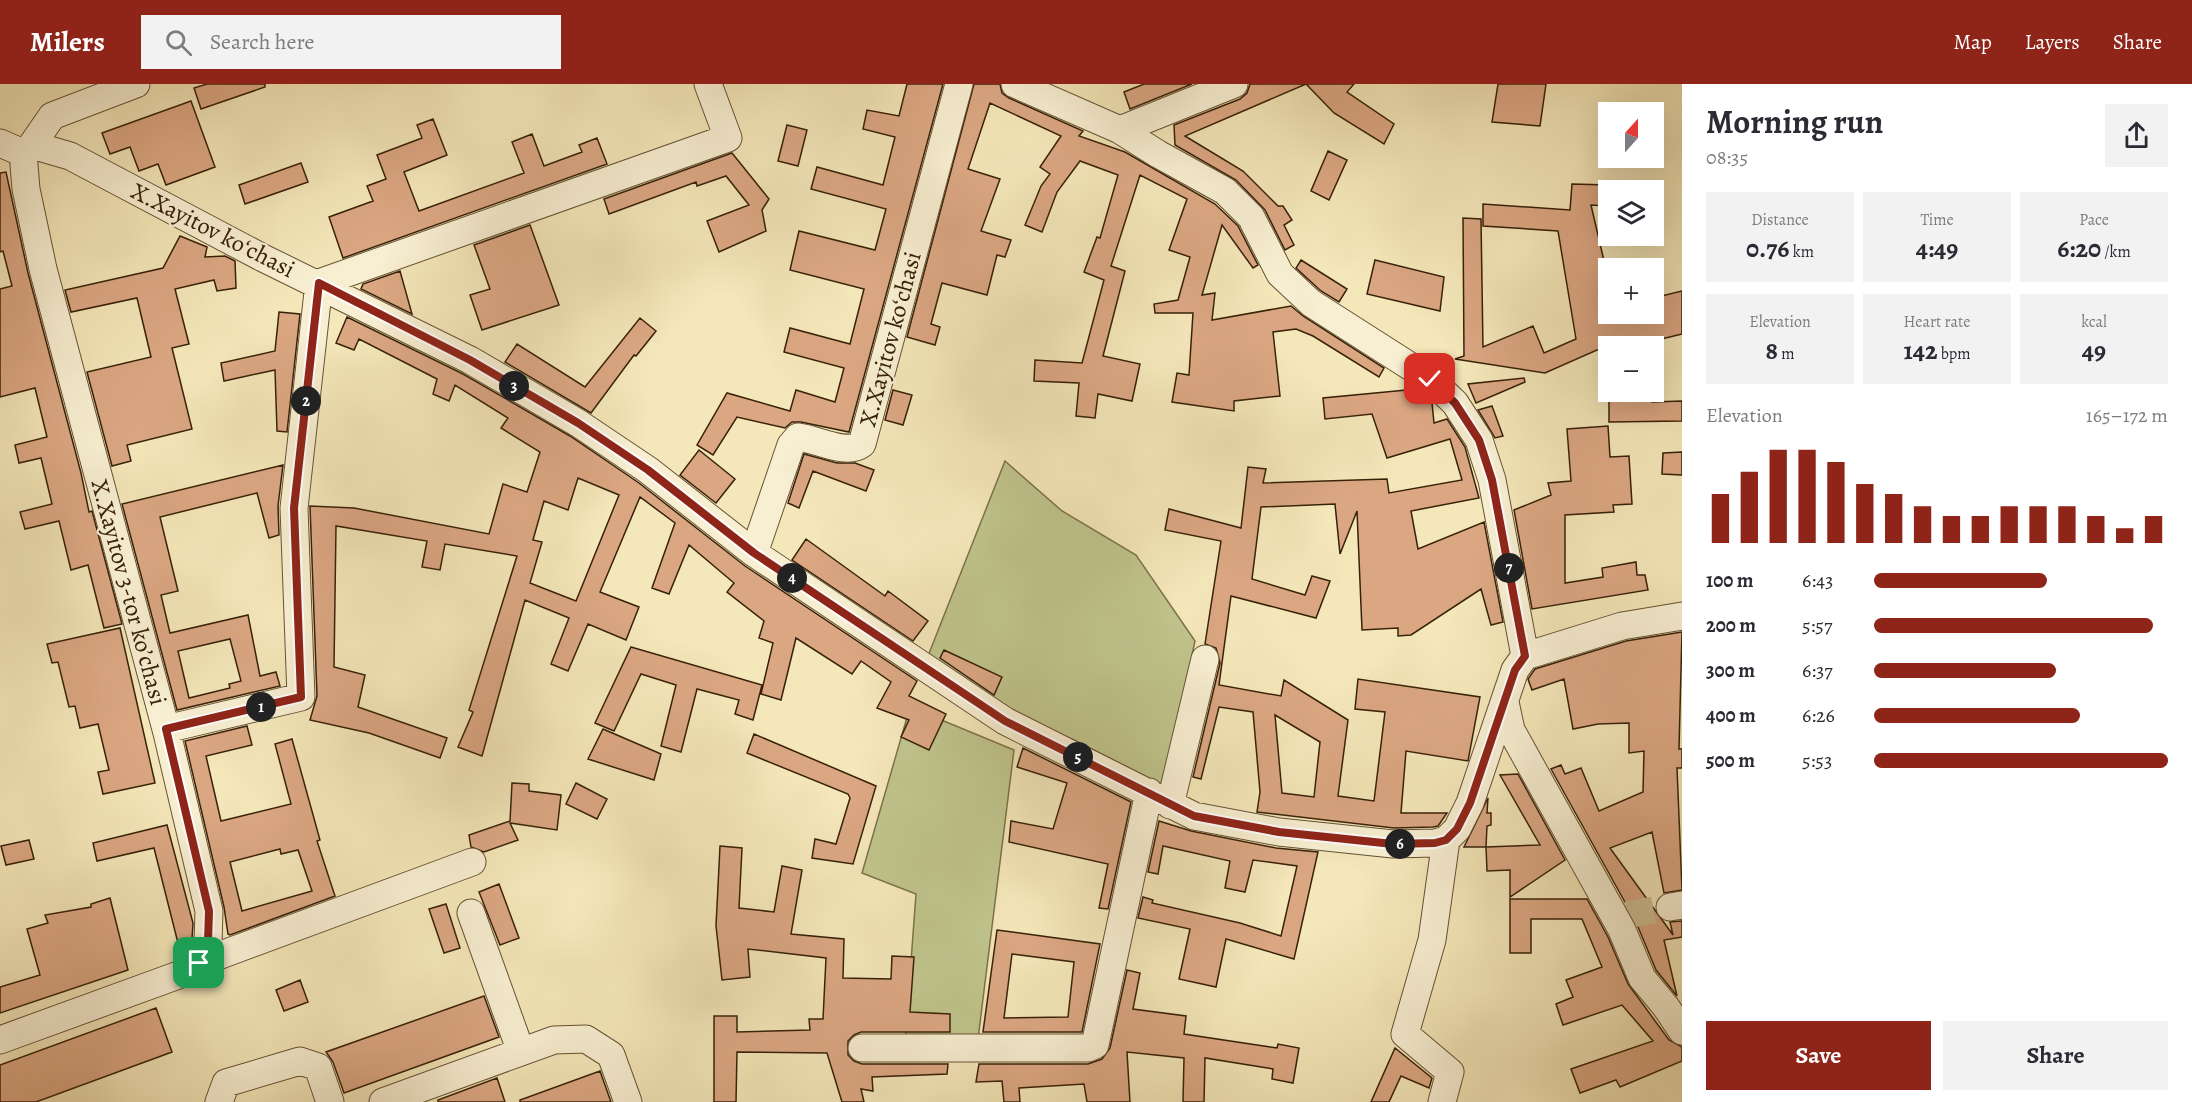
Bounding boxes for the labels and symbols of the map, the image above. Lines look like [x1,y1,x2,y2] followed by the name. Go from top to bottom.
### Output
[1598,102,1664,168] north arrow
[126,175,300,285] street label: X.Xayitov koʻchasi
[851,248,929,430] street label: X.Xayitov koʻchasi
[1404,353,1455,404] pin
[499,371,529,401] pin: 3
[291,386,321,416] pin: 2
[83,475,175,709] street label: X.Xayitov 3-tor koʼchasi
[1494,553,1524,583] pin: 7
[777,563,807,593] pin: 4
[246,692,276,722] pin: 1
[1063,742,1093,772] pin: 5
[1385,829,1415,859] pin: 6
[173,937,224,988] pin

